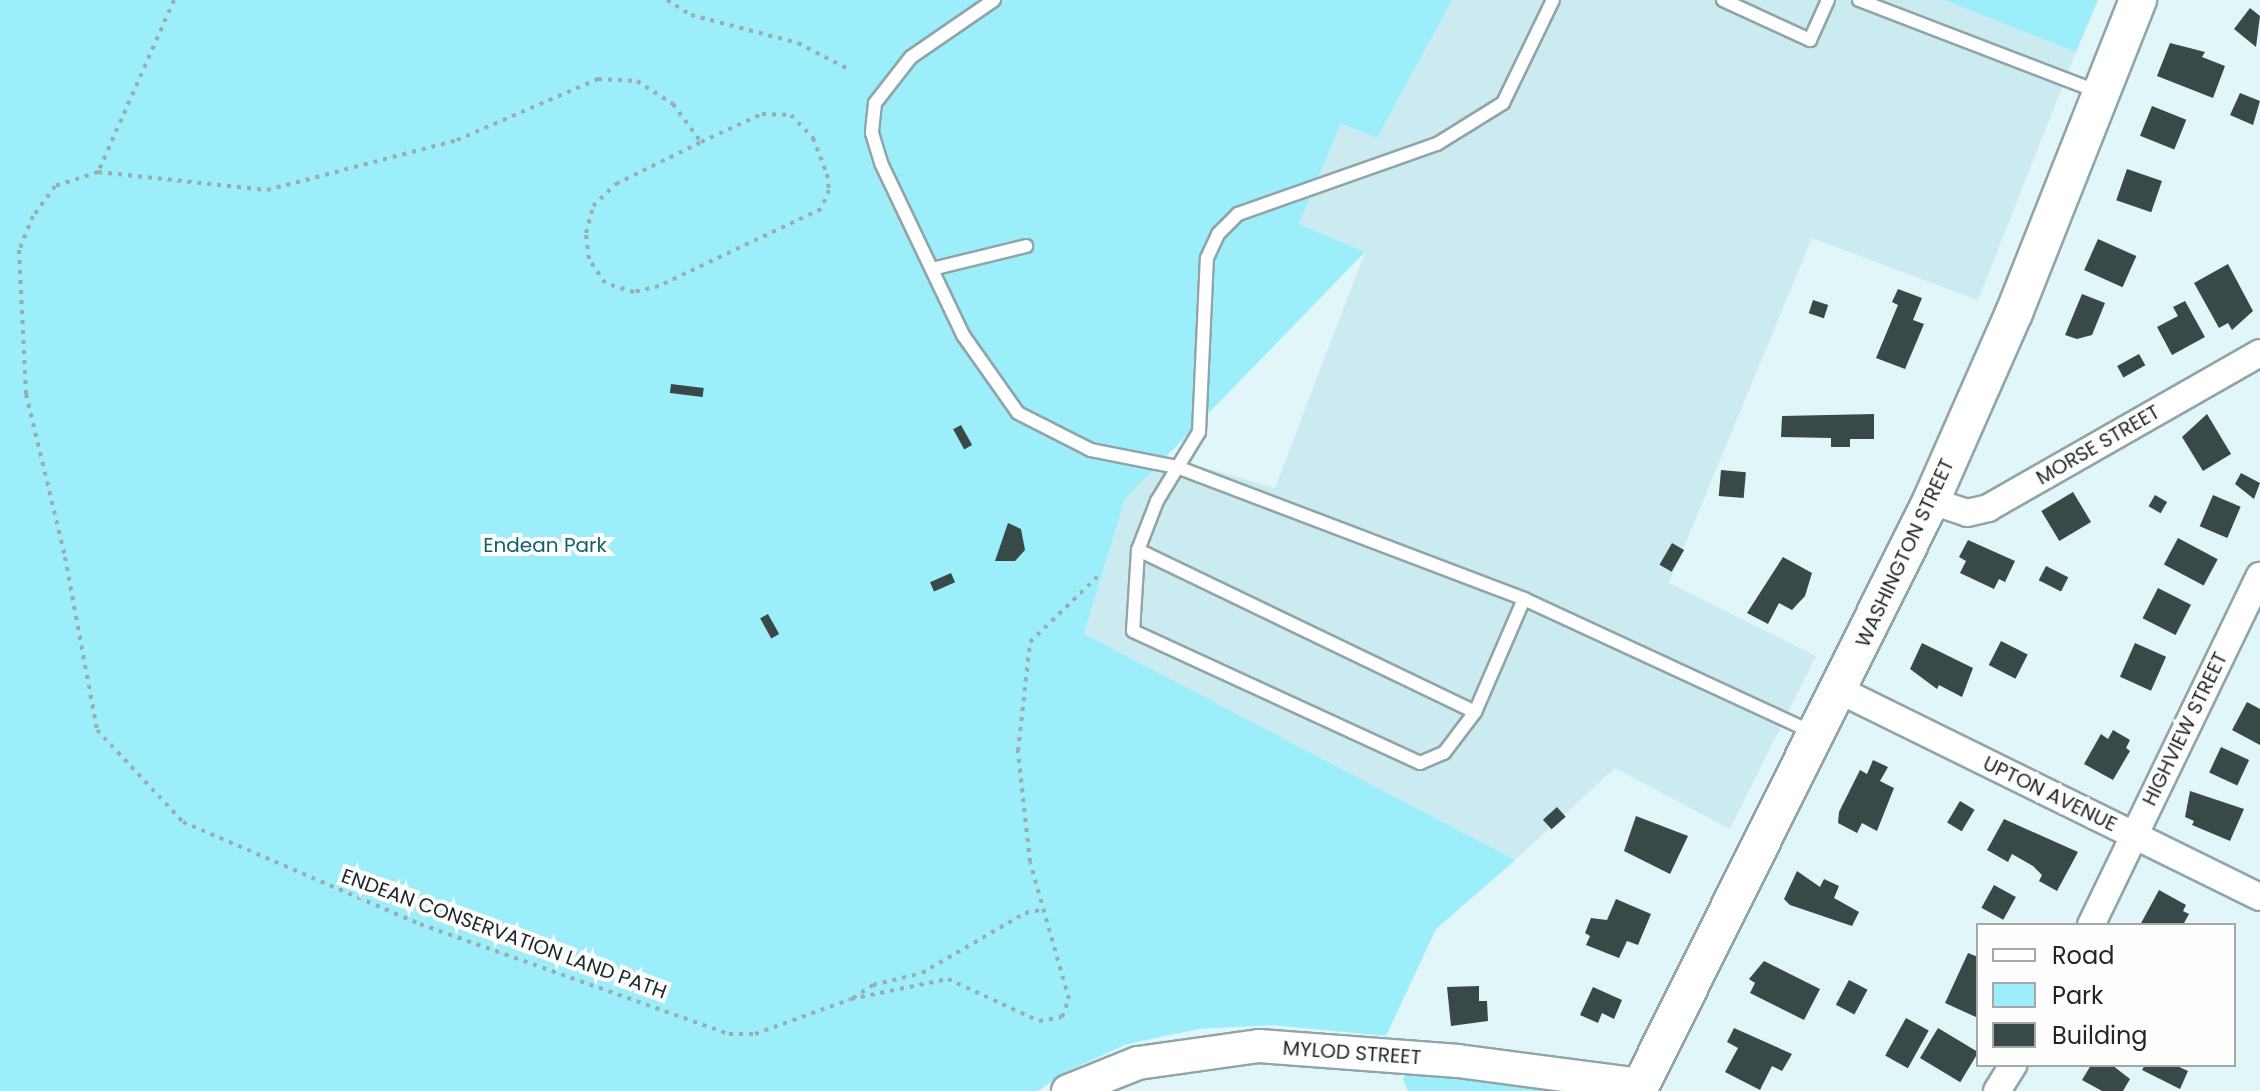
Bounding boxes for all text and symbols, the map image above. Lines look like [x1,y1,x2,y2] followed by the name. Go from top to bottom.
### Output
[2032,400,2164,490] street label: MORSE STREET
[1851,455,1959,651] street label: WASHINGTON STREET
[483,533,607,557] park label: Endean Park
[2137,648,2233,810] street label: HIGHVIEW STREET
[1979,751,2121,837] street label: UPTON AVENUE
[338,864,670,1004] street label: ENDEAN CONSERVATION LAND PATH
[1976,923,2236,1067] legend
[2052,939,2114,972] text: Road
[2052,979,2103,1012] text: Park
[2052,1019,2148,1052] text: Building
[1282,1036,1422,1070] street label: MYLOD STREET

